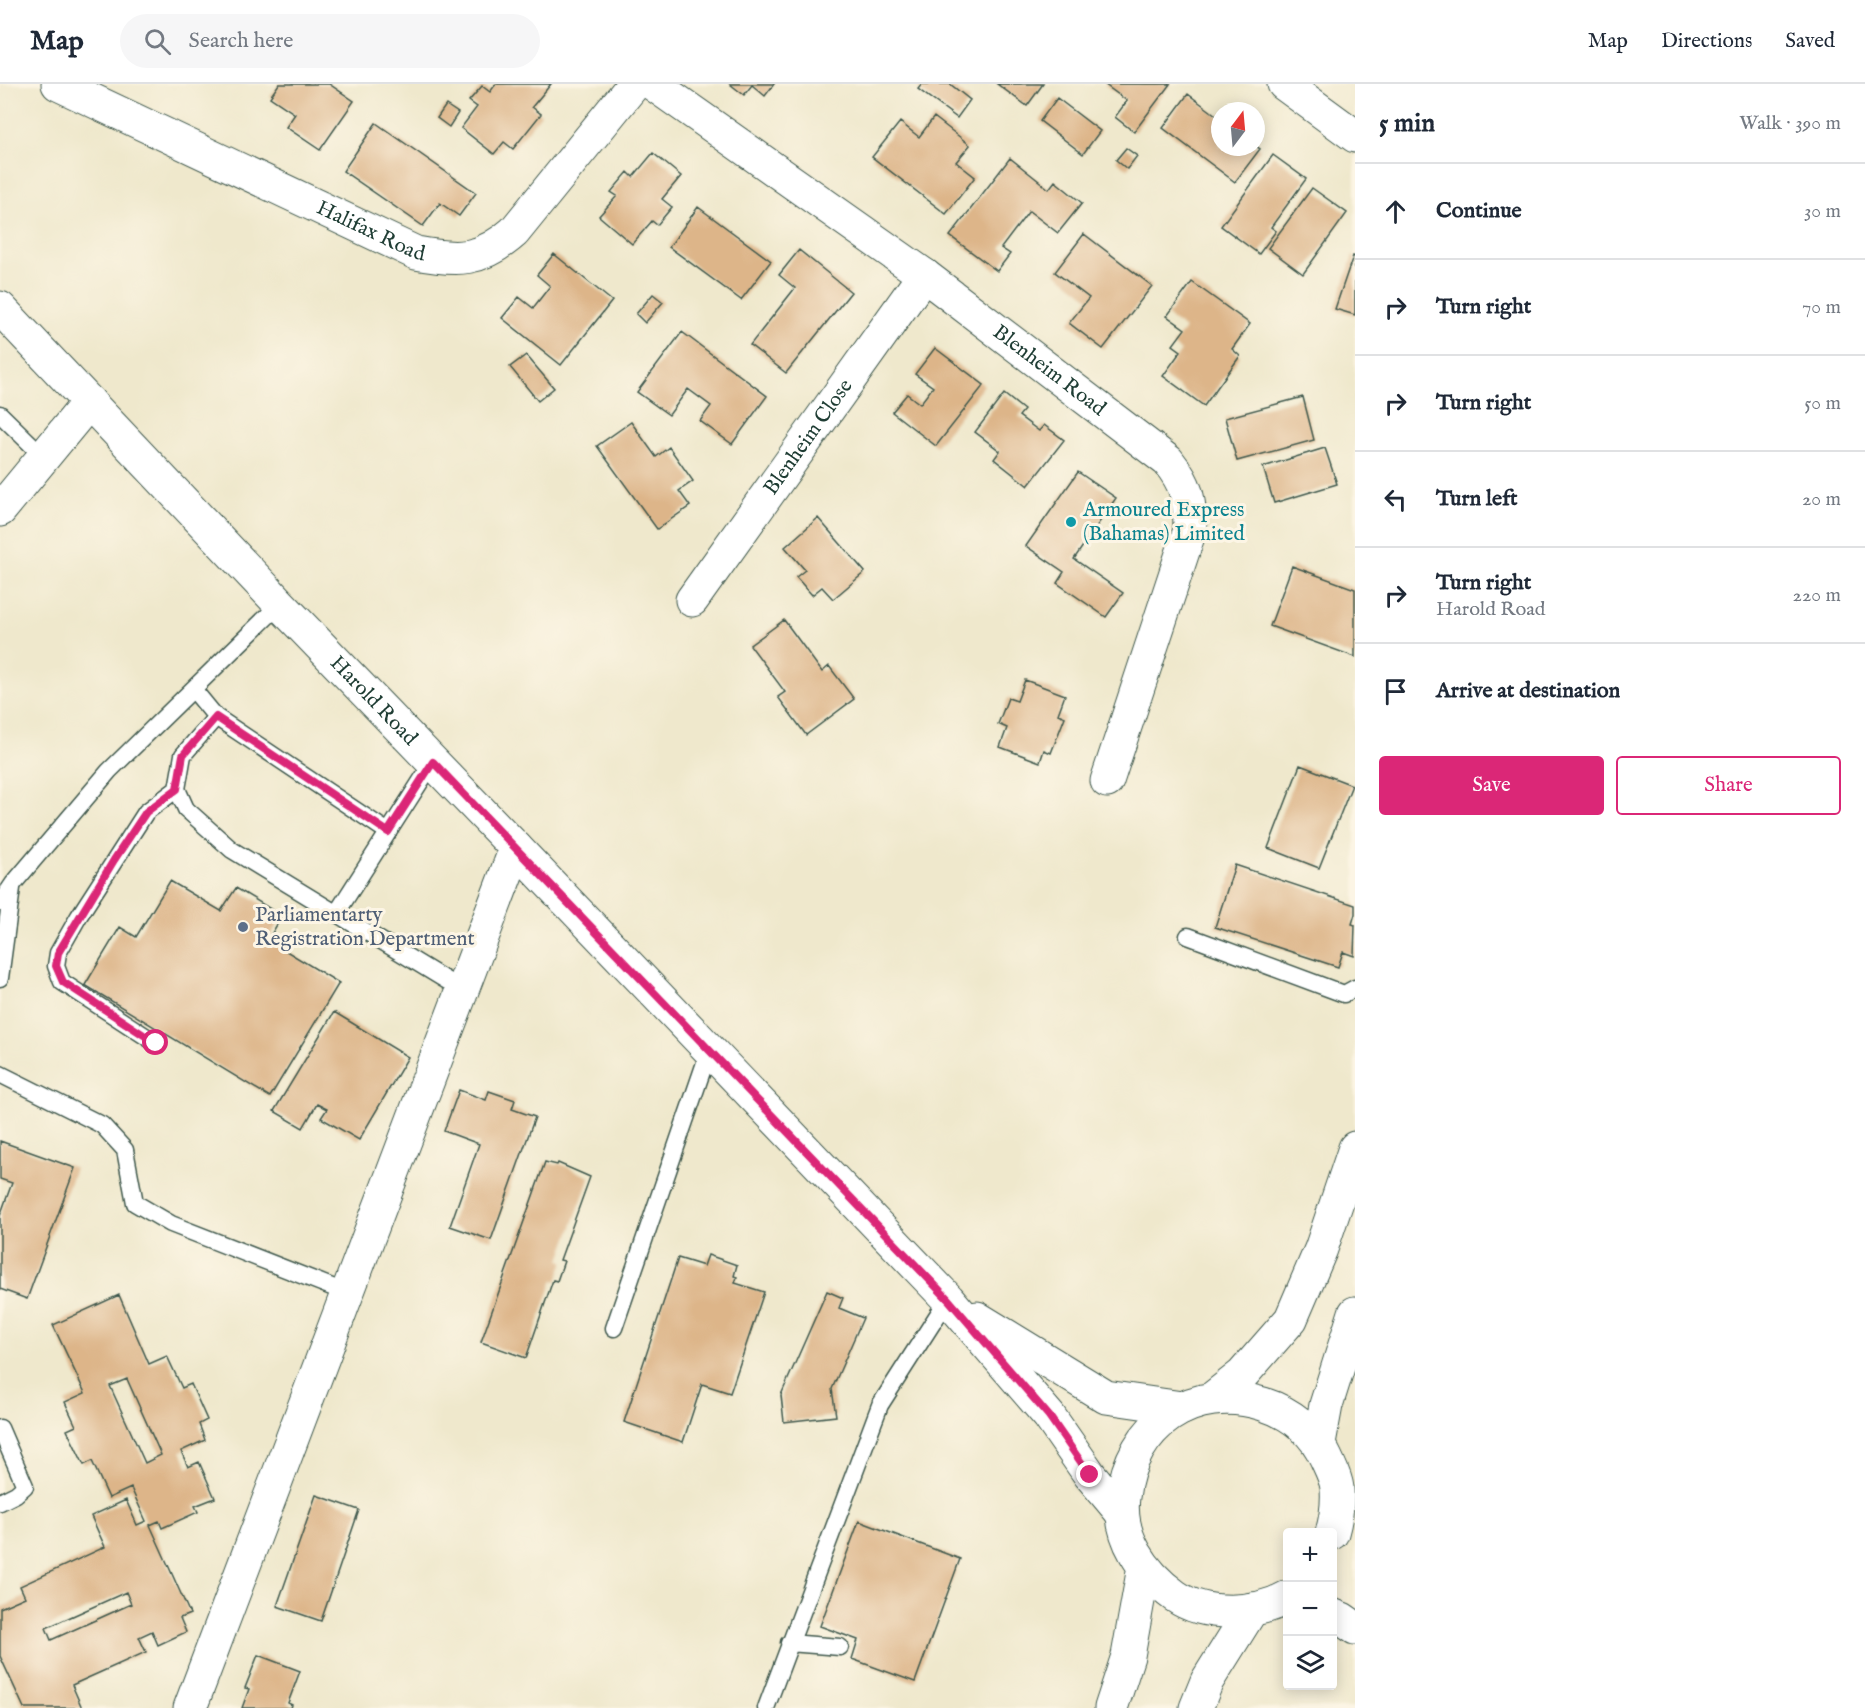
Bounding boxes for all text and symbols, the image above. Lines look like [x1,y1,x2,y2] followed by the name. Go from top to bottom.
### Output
[120,14,540,68] search box
[30,24,84,59] text: Map
[141,25,174,58] icon: search
[189,27,293,55] text: Search here
[1588,28,1628,55] text: Map
[1661,28,1752,55] text: Directions
[1785,28,1835,55] text: Saved
[1211,102,1265,156] north arrow
[1379,107,1435,140] text: 5 min
[1739,111,1841,136] text: Walk · 390 m
[312,194,428,268] street label: Halifax Road
[1379,195,1412,228] icon: ahead
[1436,197,1522,225] text: Continue
[1804,199,1841,224] text: 30 m
[1379,291,1412,324] icon: right
[1436,293,1531,321] text: Turn right
[1802,295,1841,320] text: 70 m
[987,319,1112,423] street label: Blenheim Road
[758,373,859,501] street label: Blenheim Close
[1379,387,1412,420] icon: right
[1436,389,1531,417] text: Turn right
[1804,391,1841,416] text: 50 m
[1379,483,1412,516] icon: left
[1436,485,1518,513] text: Turn left
[1802,487,1841,512] text: 20 m
[1082,497,1245,548] place label: Armoured Express (Bahamas) Limited
[1064,515,1078,529] marker: Armoured Express (Bahamas) Limited
[1436,569,1531,597] text: Turn right
[1379,579,1412,612] icon: right
[1793,583,1841,608] text: 220 m
[1436,597,1546,622] text: Harold Road
[324,650,424,752] street label: Harold Road
[1379,675,1412,708] icon: arrive
[1436,677,1620,705] text: Arrive at destination
[1379,756,1604,815] button: Save
[1616,756,1841,815] button: Share
[255,902,475,953] place label: Parliamentarty Registration Department
[236,920,250,934] marker: Parliamentarty Registration Department
[142,1029,168,1055] route start
[1076,1461,1102,1487] route end
[1283,1528,1337,1690] map controls
[1283,1528,1337,1582] button: +
[1283,1582,1337,1636] button: −
[1283,1636,1337,1690] button: layers

